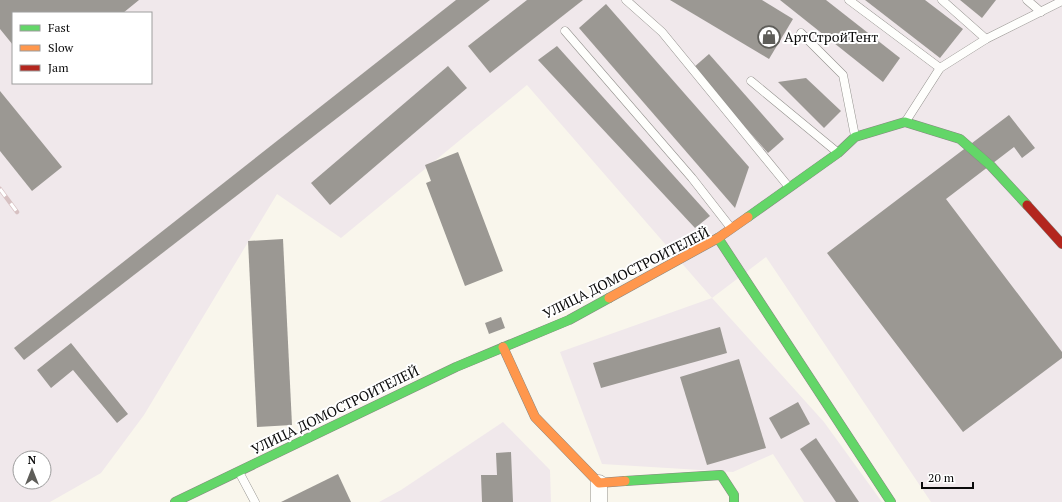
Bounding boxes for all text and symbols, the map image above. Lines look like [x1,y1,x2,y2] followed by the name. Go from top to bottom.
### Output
[12,12,152,84] legend
[48,20,71,35] text: Fast
[756,24,782,50] shop icon: АртСтройТент
[784,27,878,46] place label: АртСтройТент
[48,40,74,55] text: Slow
[48,60,69,75] text: Jam
[539,222,712,323] street label: УЛИЦА ДОМОСТРОИТЕЛЕЙ
[248,361,422,458] street label: УЛИЦА ДОМОСТРОИТЕЛЕЙ
[12,450,52,490] north arrow
[28,453,37,467] text: N
[922,464,973,490] scale bar
[928,470,955,485] text: 20 m

